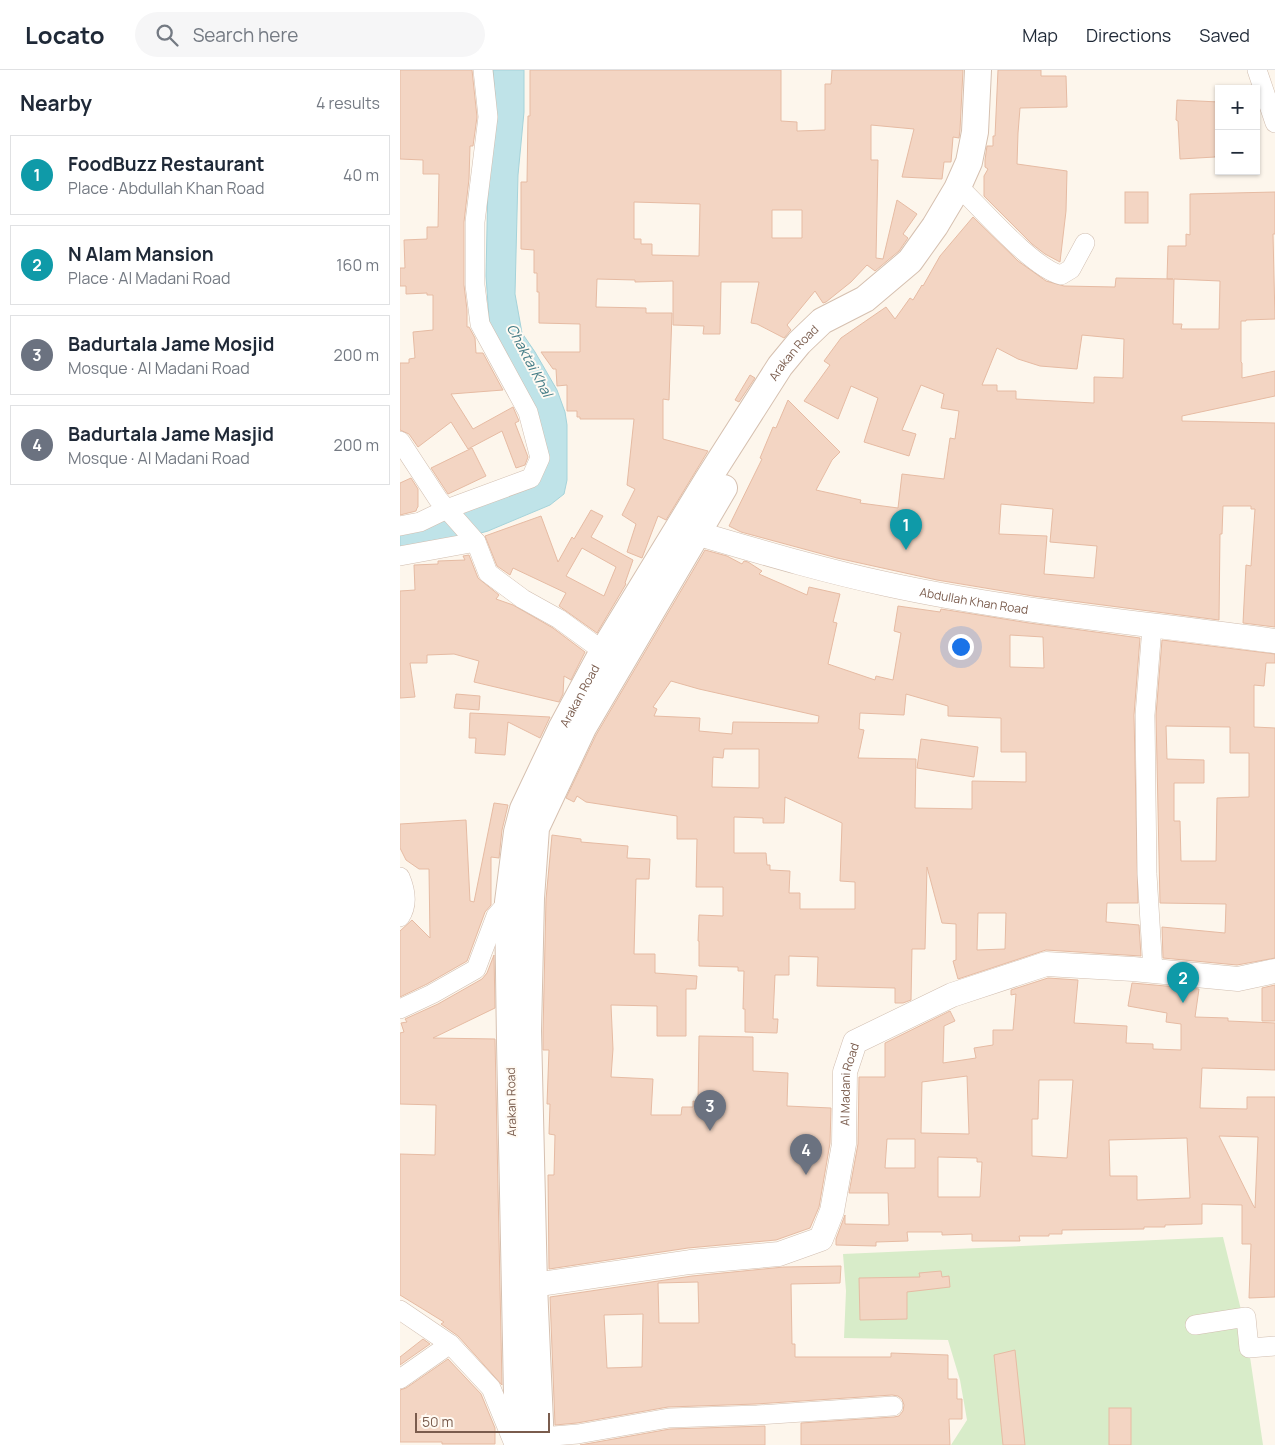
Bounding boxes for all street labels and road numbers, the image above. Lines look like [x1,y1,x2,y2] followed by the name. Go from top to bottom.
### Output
[764,321,822,384] street label: Arakan Road
[918,583,1029,618] street label: Abdullah Khan Road
[555,661,603,730] street label: Arakan Road
[836,1041,863,1126] street label: Al Madani Road
[502,1067,520,1137] street label: Arakan Road

